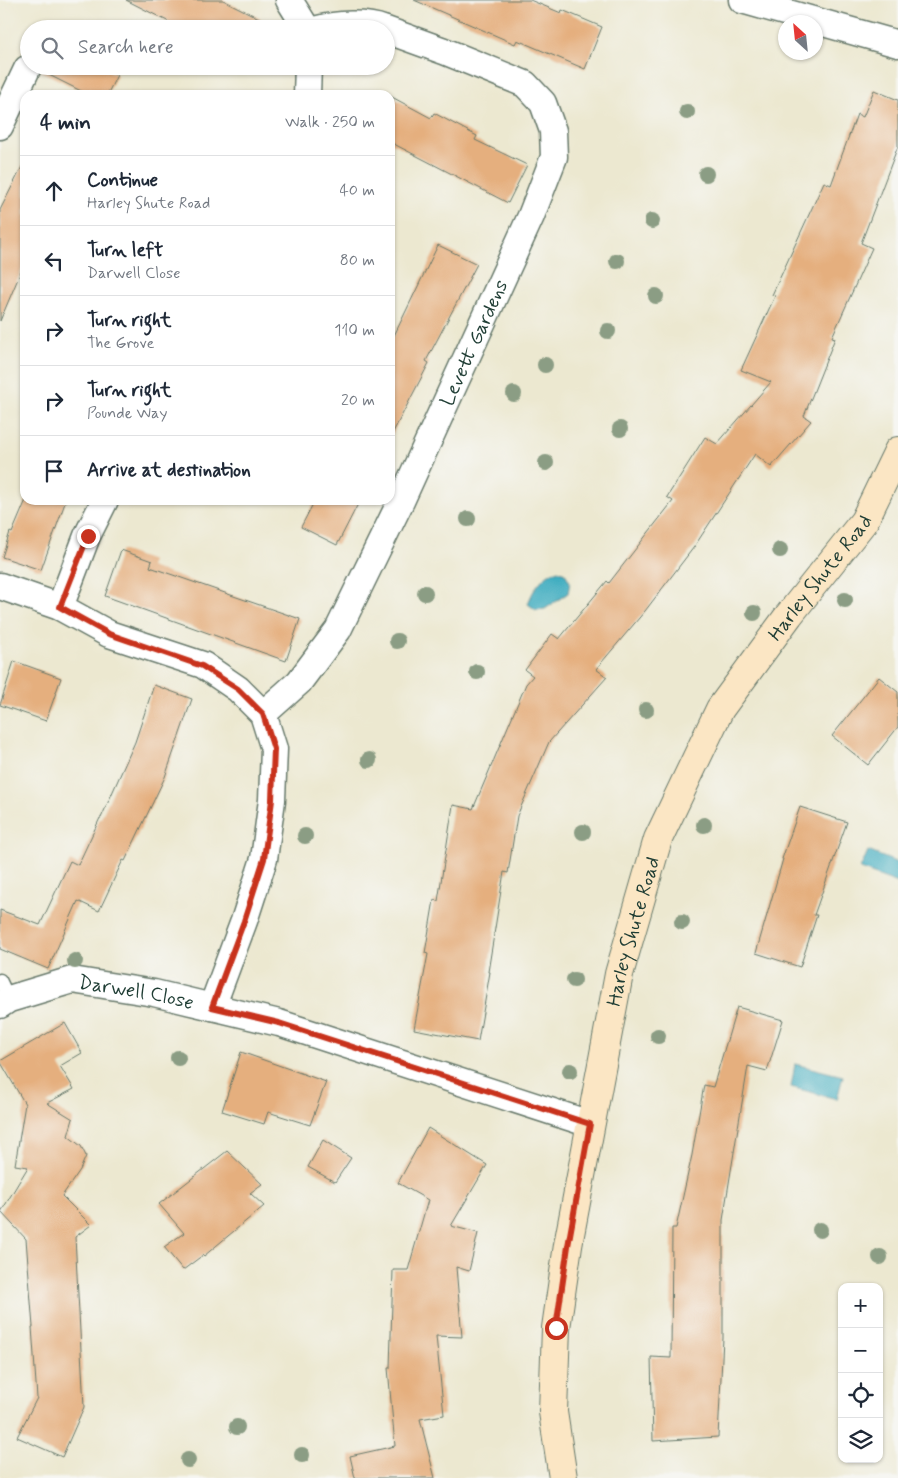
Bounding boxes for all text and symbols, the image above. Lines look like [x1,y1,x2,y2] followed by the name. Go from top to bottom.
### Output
[778,15,823,60] north arrow
[20,20,395,75] search box
[38,34,66,62] icon: search
[78,35,174,60] text: Search here
[40,109,91,137] text: 4 min
[285,112,375,133] text: Walk · 250 m
[87,168,158,193] text: Continue
[40,177,68,205] icon: ahead
[339,180,375,201] text: 40 m
[87,193,210,214] text: Harley Shute Road
[87,238,163,263] text: Turn left
[40,247,68,275] icon: left
[340,250,375,271] text: 80 m
[87,263,180,284] text: Darwell Close
[434,276,515,411] street label: Levett Gardens
[87,308,171,333] text: Turn right
[40,317,68,345] icon: right
[334,320,375,341] text: 110 m
[87,333,154,354] text: The Grove
[87,378,171,403] text: Turn right
[40,387,68,415] icon: right
[341,390,375,411] text: 20 m
[87,403,167,424] text: Pounde Way
[40,457,68,485] icon: arrive
[87,458,251,483] text: Arrive at destination
[762,511,880,647] street label: Harley Shute Road
[77,525,100,548] route end
[601,854,667,1009] street label: Harley Shute Road
[77,969,196,1017] street label: Darwell Close
[838,1283,883,1463] map controls
[838,1283,883,1328] button: +
[545,1317,568,1340] route start
[838,1328,883,1373] button: −
[838,1373,883,1418] button: locate
[838,1418,883,1463] button: layers

